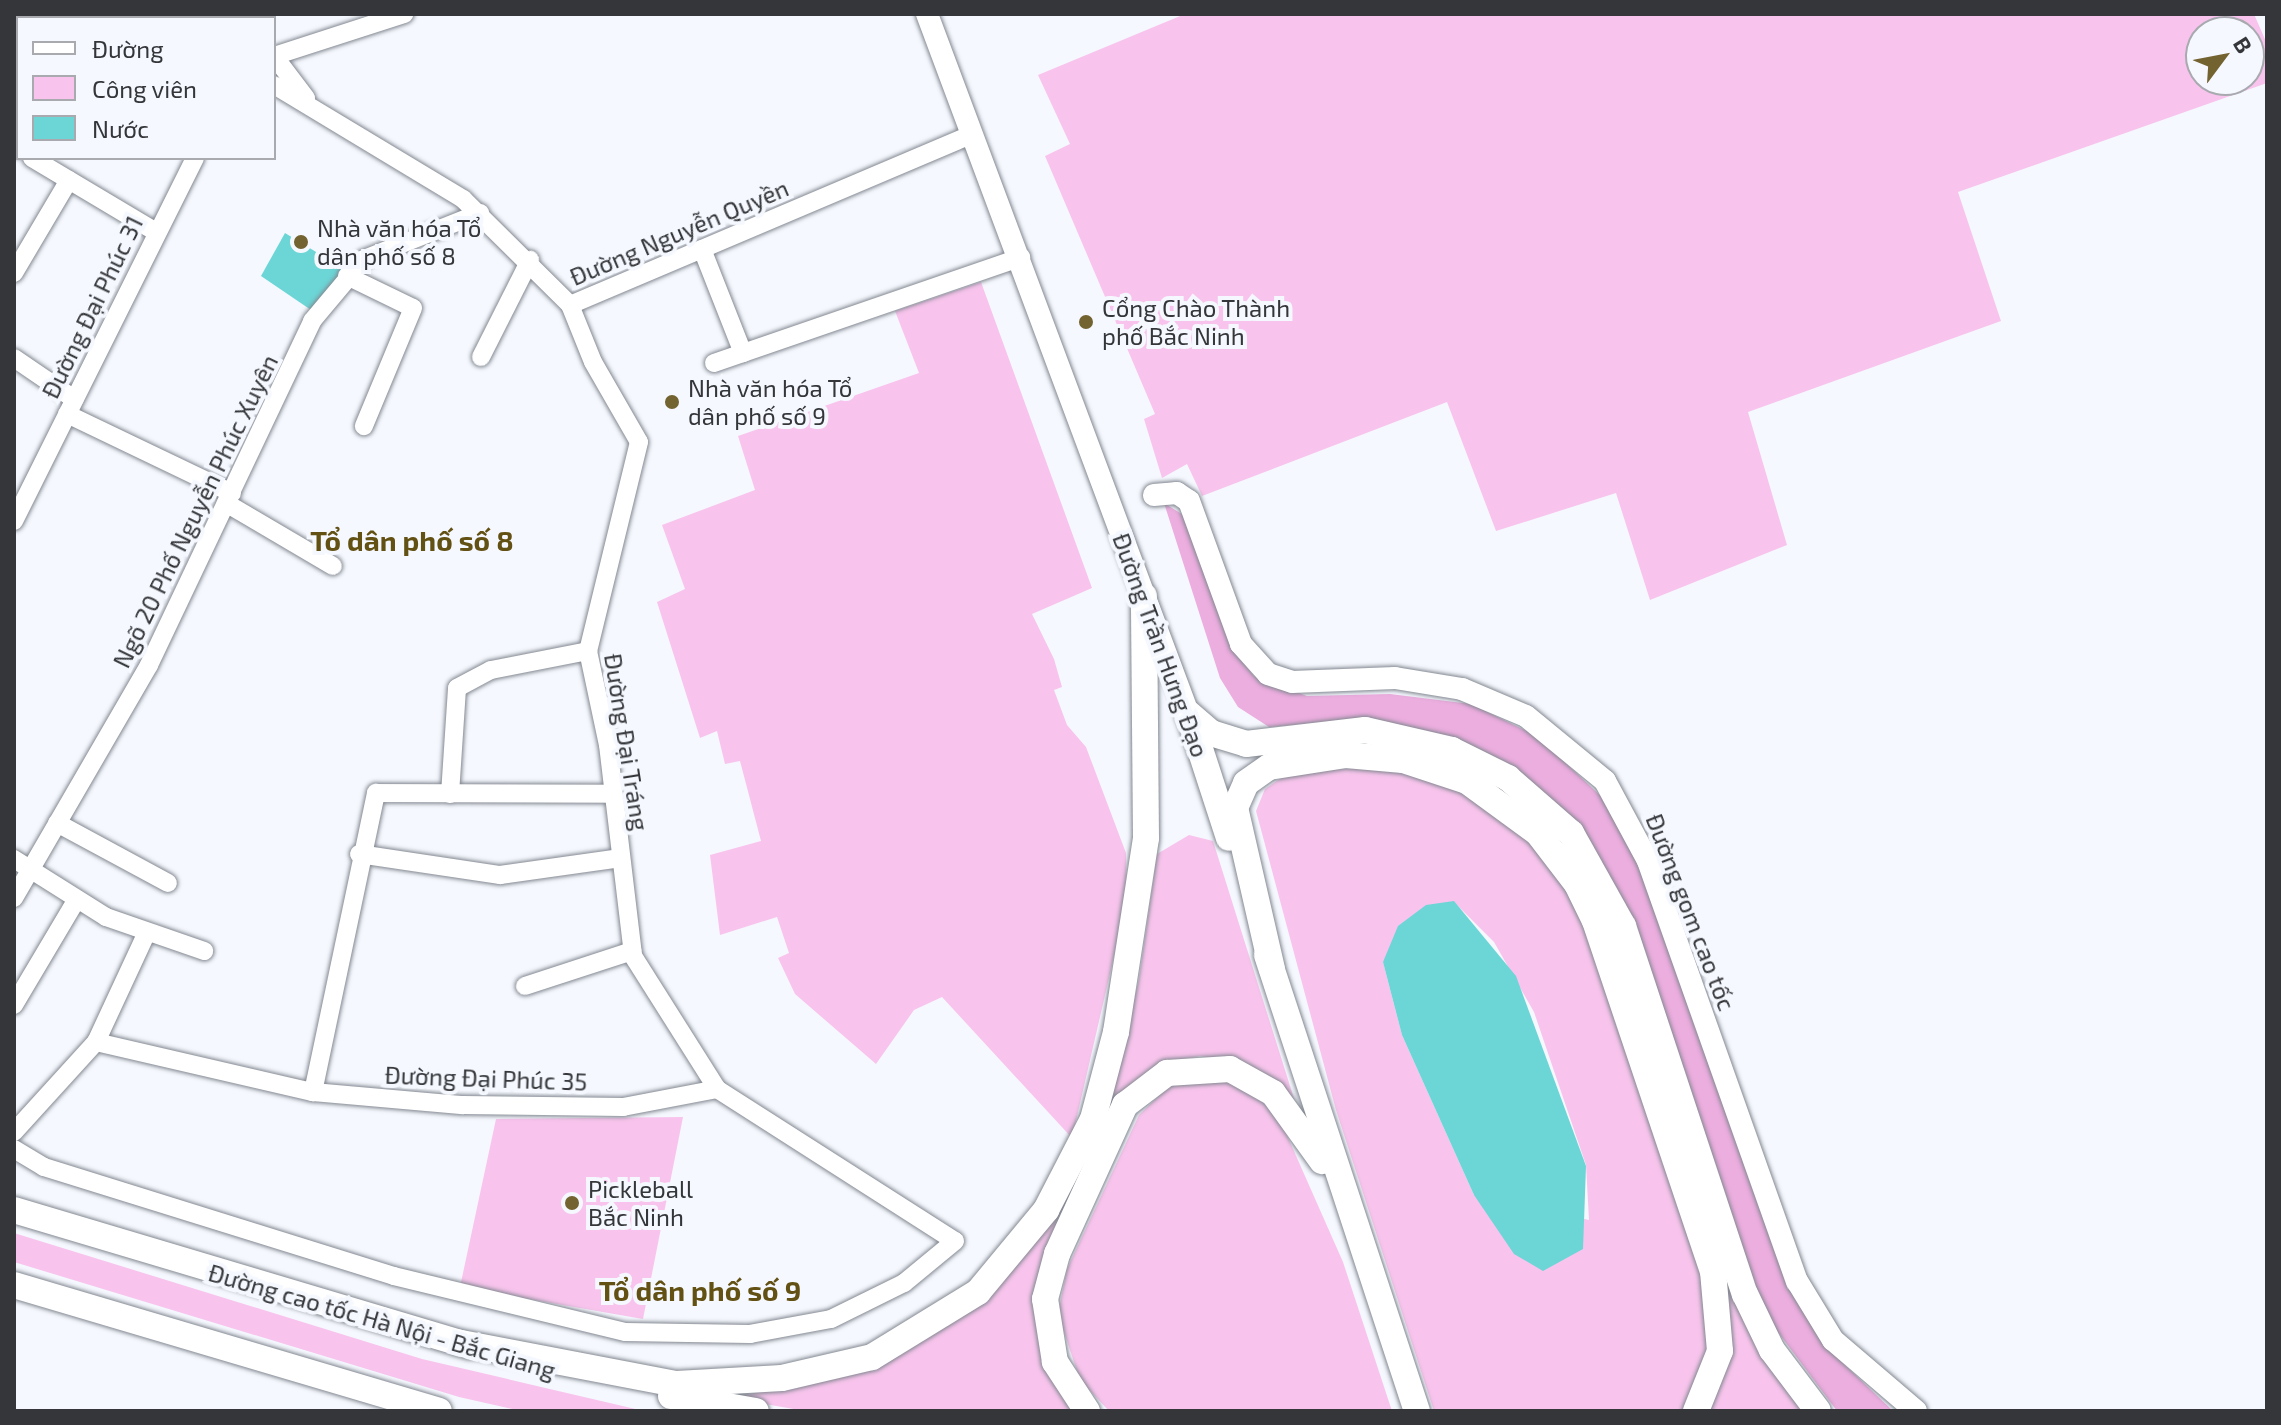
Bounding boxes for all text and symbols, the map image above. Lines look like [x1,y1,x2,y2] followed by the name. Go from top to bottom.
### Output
[16,16,276,160] legend
[2185,16,2265,96] north arrow
[2229,31,2258,57] text: B
[92,34,164,63] text: Đường
[92,74,197,103] text: Công viên
[92,114,149,143] text: Nước
[565,173,793,291] street label: Đường Nguyễn Quyền
[35,211,149,403] street label: Đường Đại Phúc 31
[317,214,482,270] place label: Nhà văn hóa Tổ dân phố số 8
[292,233,310,251] marker: Nhà văn hóa Tổ dân phố số 8
[1102,294,1291,350] place label: Cổng Chào Thành phố Bắc Ninh
[1077,313,1095,331] marker: Cổng Chào Thành phố Bắc Ninh
[106,350,284,672] street label: Ngõ 20 Phố Nguyễn Phúc Xuyên
[688,374,853,430] place label: Nhà văn hóa Tổ dân phố số 9
[663,393,681,411] marker: Nhà văn hóa Tổ dân phố số 9
[310,523,514,557] district label: Tổ dân phố số 8
[1107,529,1215,761] street label: Đường Trần Hưng Đạo
[599,651,655,833] street label: Đường Đại Tráng
[1640,809,1742,1015] street label: Đường gom cao tốc
[384,1060,588,1096] street label: Đường Đại Phúc 35
[588,1175,693,1231] place label: Pickleball Bắc Ninh
[563,1194,581,1212] marker: Pickleball Bắc Ninh
[205,1258,559,1384] street label: Đường cao tốc Hà Nội - Bắc Giang
[599,1273,801,1307] district label: Tổ dân phố số 9

